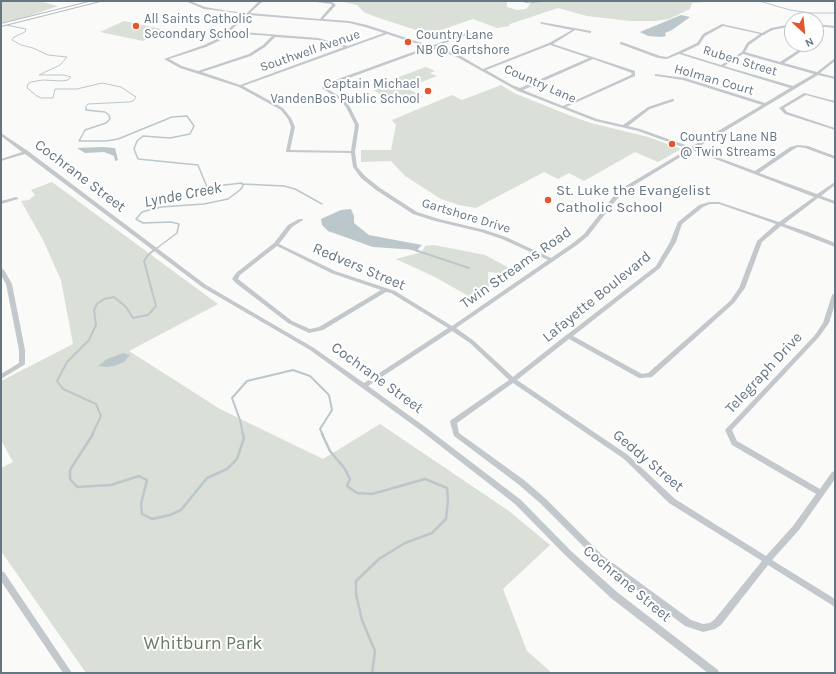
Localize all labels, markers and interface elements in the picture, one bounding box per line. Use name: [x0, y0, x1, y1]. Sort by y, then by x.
place label: All Saints Catholic Secondary School: [144, 11, 253, 42]
north arrow: [784, 12, 824, 52]
marker: All Saints Catholic Secondary School: [131, 21, 141, 31]
street label: Southwell Avenue: [258, 27, 362, 75]
place label: Country Lane NB @ Gartshore: [416, 27, 510, 58]
text: N: [803, 35, 816, 50]
marker: Country Lane NB @ Gartshore: [403, 37, 413, 47]
street label: Ruben Street: [701, 42, 779, 80]
street label: Country Lane: [502, 61, 578, 107]
street label: Holman Court: [672, 61, 756, 99]
place label: Captain Michael VandenBos Public School: [270, 76, 420, 107]
marker: Captain Michael VandenBos Public School: [423, 86, 433, 96]
place label: Country Lane NB @ Twin Streams: [680, 129, 777, 160]
street label: Cochrane Street: [31, 136, 129, 216]
marker: Country Lane NB @ Twin Streams: [667, 139, 677, 149]
water label: Lynde Creek: [143, 178, 223, 212]
place label: St. Luke the Evangelist Catholic School: [556, 182, 710, 217]
street label: Gartshore Drive: [420, 195, 512, 237]
marker: St. Luke the Evangelist Catholic School: [543, 195, 553, 205]
street label: Twin Streams Road: [457, 223, 575, 313]
street label: Redvers Street: [310, 239, 408, 295]
street label: Lafayette Boulevard: [539, 248, 655, 346]
street label: Telegraph Drive: [722, 329, 806, 417]
street label: Cochrane Street: [327, 339, 427, 417]
street label: Geddy Street: [609, 426, 687, 496]
street label: Cochrane Street: [579, 542, 675, 626]
park label: Whitburn Park: [144, 633, 262, 655]

